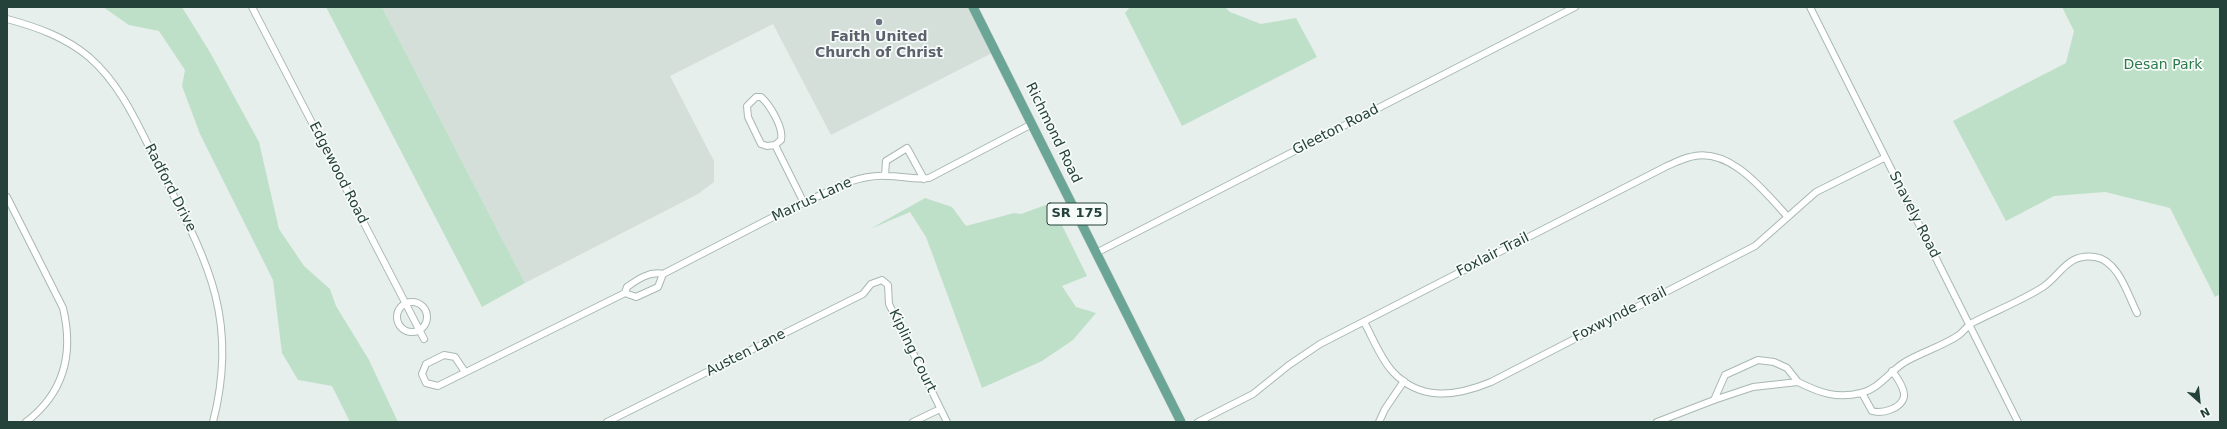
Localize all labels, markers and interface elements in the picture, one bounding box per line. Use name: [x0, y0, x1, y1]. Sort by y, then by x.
marker: Faith United Church of Christ: [874, 17, 884, 27]
place label: Faith United Church of Christ: [815, 29, 943, 62]
park label: Desan Park: [2124, 57, 2202, 73]
street label: Richmond Road: [1021, 80, 1085, 186]
street label: Gleeton Road: [1290, 101, 1382, 159]
street label: Edgewood Road: [305, 119, 371, 227]
street label: Radford Drive: [141, 141, 199, 235]
street label: Snavely Road: [1885, 169, 1943, 261]
street label: Marrus Lane: [769, 174, 855, 226]
road number: SR 175: [1047, 203, 1107, 225]
street label: Foxlair Trail: [1454, 230, 1532, 280]
street label: Foxwynde Trail: [1570, 284, 1670, 346]
street label: Kipling Court: [885, 307, 939, 395]
street label: Austen Lane: [703, 326, 789, 380]
north arrow: [2179, 381, 2219, 421]
text: N: [2198, 404, 2212, 420]

